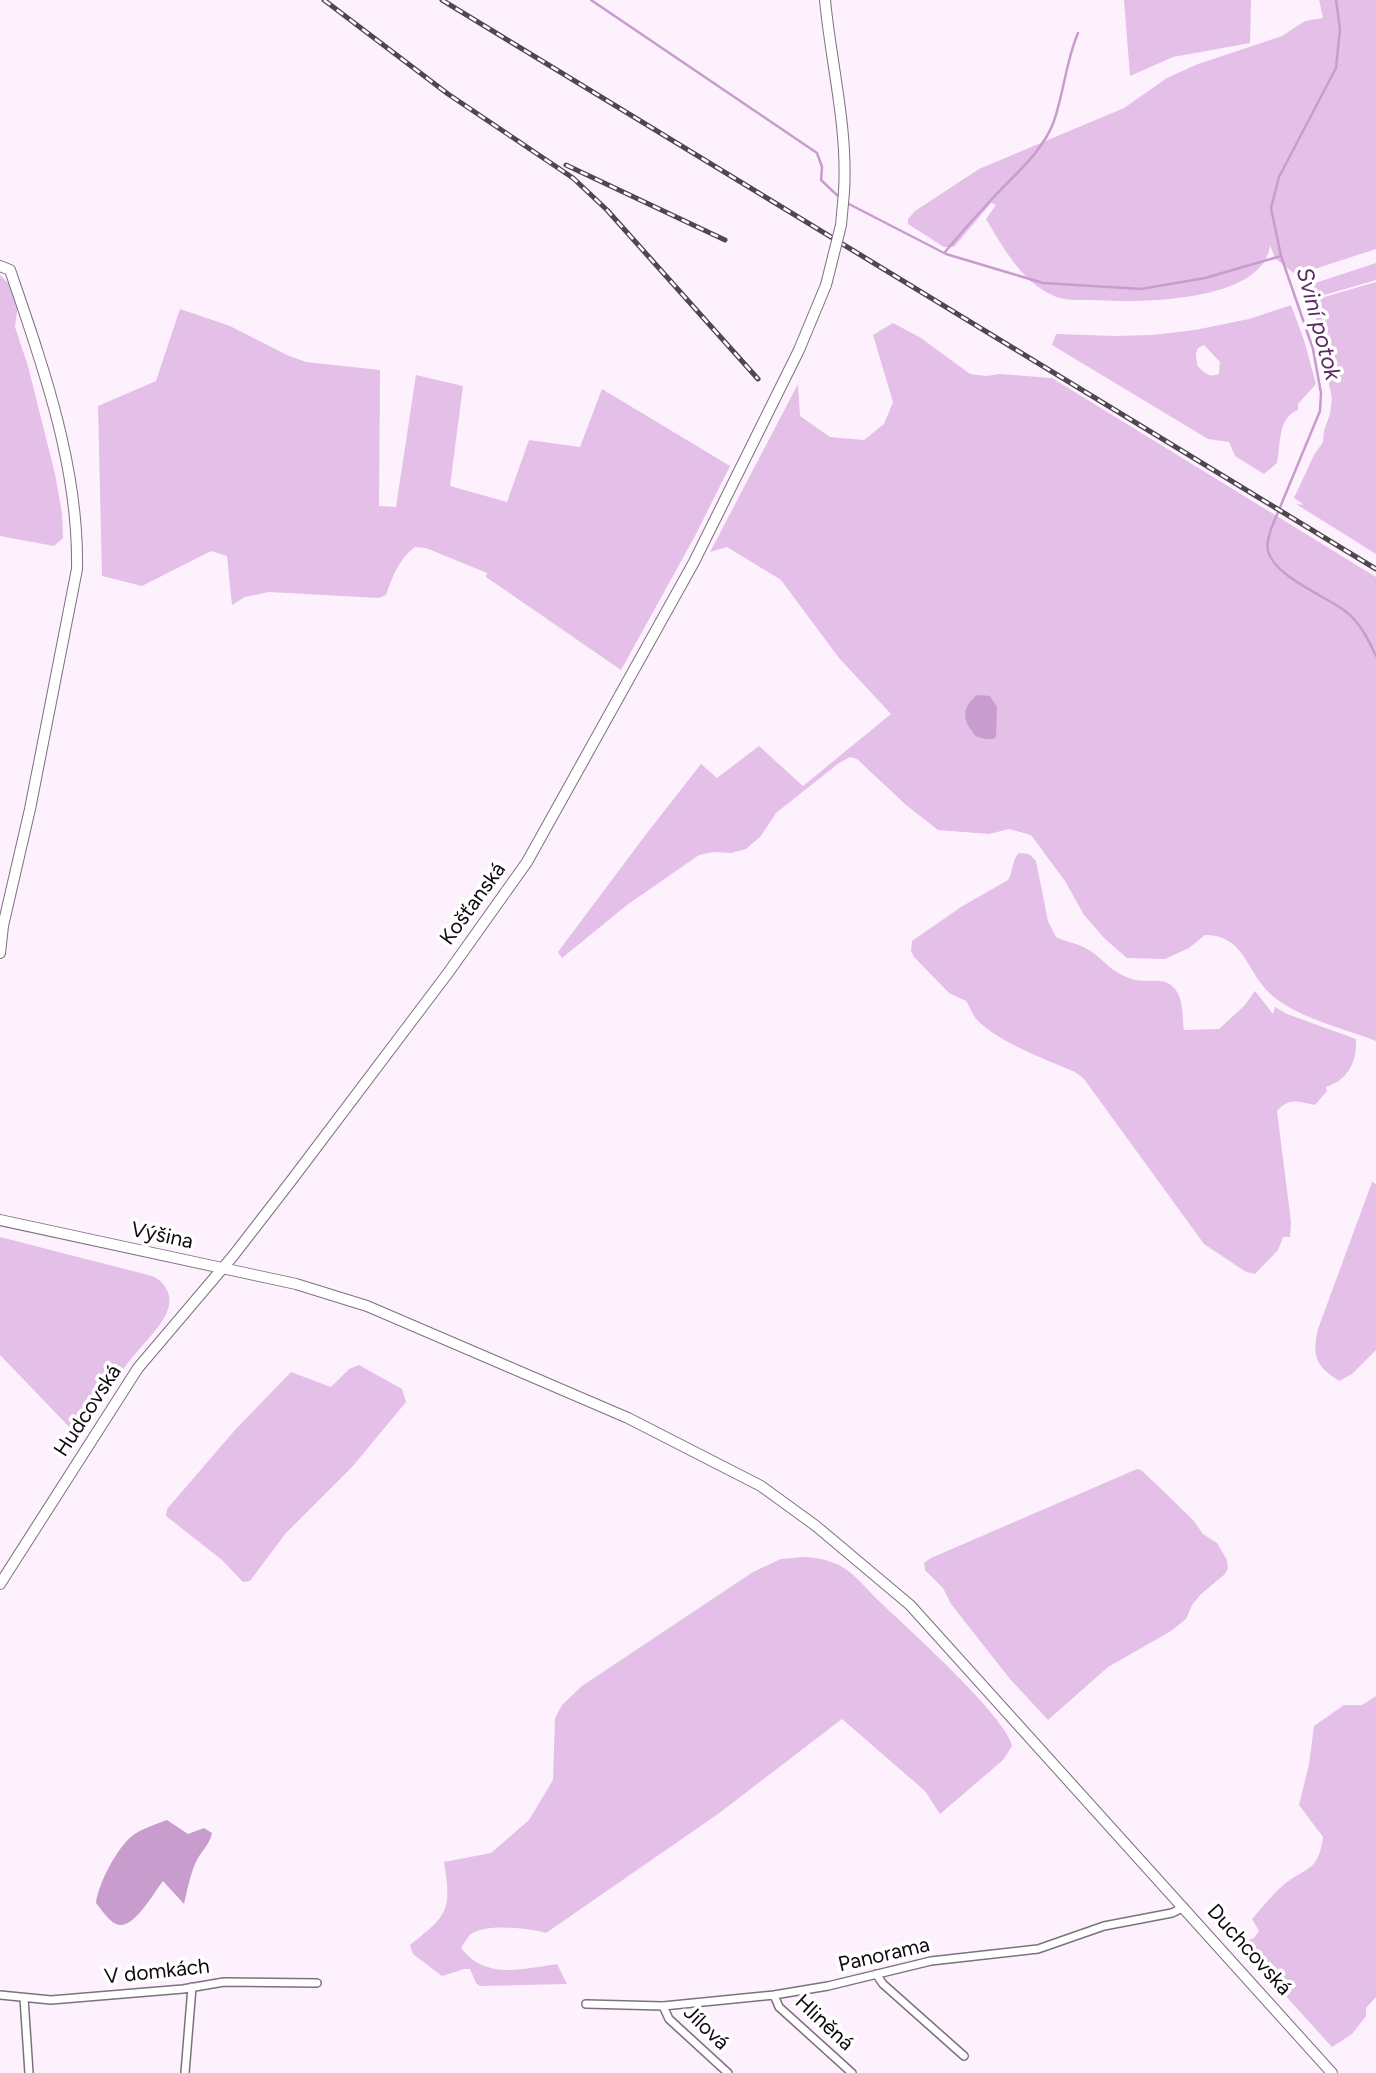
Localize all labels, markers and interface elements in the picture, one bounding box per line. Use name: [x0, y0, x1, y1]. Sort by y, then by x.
water label: Sviní potok: [1290, 265, 1346, 383]
street label: Košťanská: [435, 858, 511, 950]
street label: Výšina: [129, 1217, 195, 1255]
street label: Hudcovská: [49, 1360, 127, 1462]
street label: Duchcovská: [1202, 1899, 1296, 2001]
street label: Panorama: [836, 1932, 932, 1978]
street label: V domkách: [103, 1954, 211, 1990]
street label: Hliněná: [789, 1990, 859, 2056]
street label: Jílová: [678, 2000, 734, 2056]

